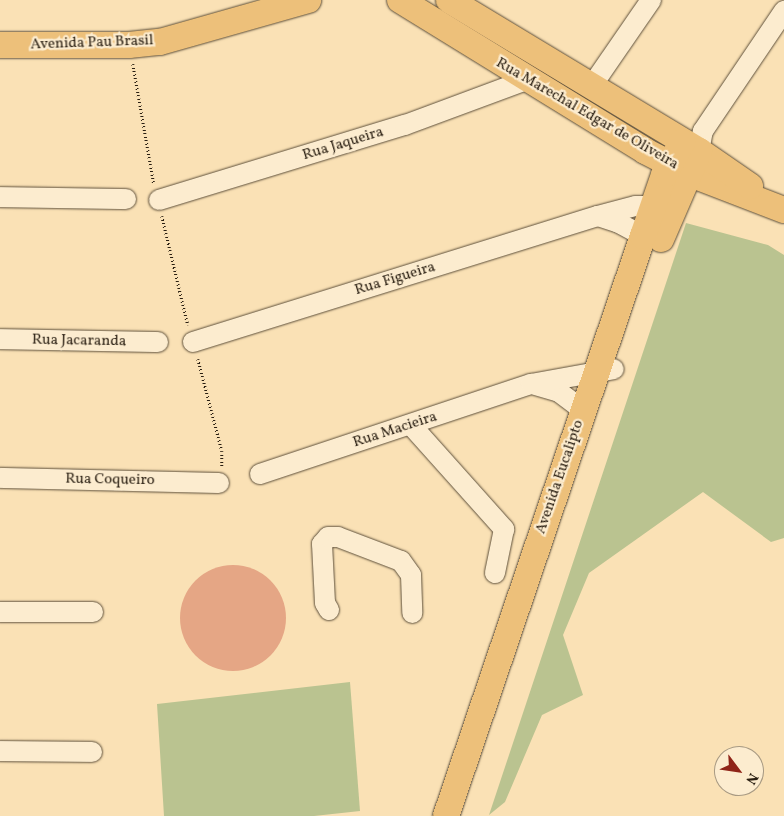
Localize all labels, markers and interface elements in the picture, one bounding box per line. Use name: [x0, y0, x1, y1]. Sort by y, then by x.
street label: Avenida Pau Brasil: [30, 32, 154, 54]
street label: Rua Marechal Edgar de Oliveira: [493, 54, 681, 174]
street label: Rua Jaqueira: [300, 123, 386, 165]
street label: Rua Figueira: [353, 258, 437, 300]
street label: Rua Jacaranda: [32, 331, 126, 351]
street label: Rua Macieira: [351, 408, 439, 452]
street label: Avenida Eucalipto: [532, 418, 588, 536]
street label: Rua Coqueiro: [65, 470, 155, 490]
north arrow: [714, 746, 764, 796]
text: N: [741, 769, 762, 788]

